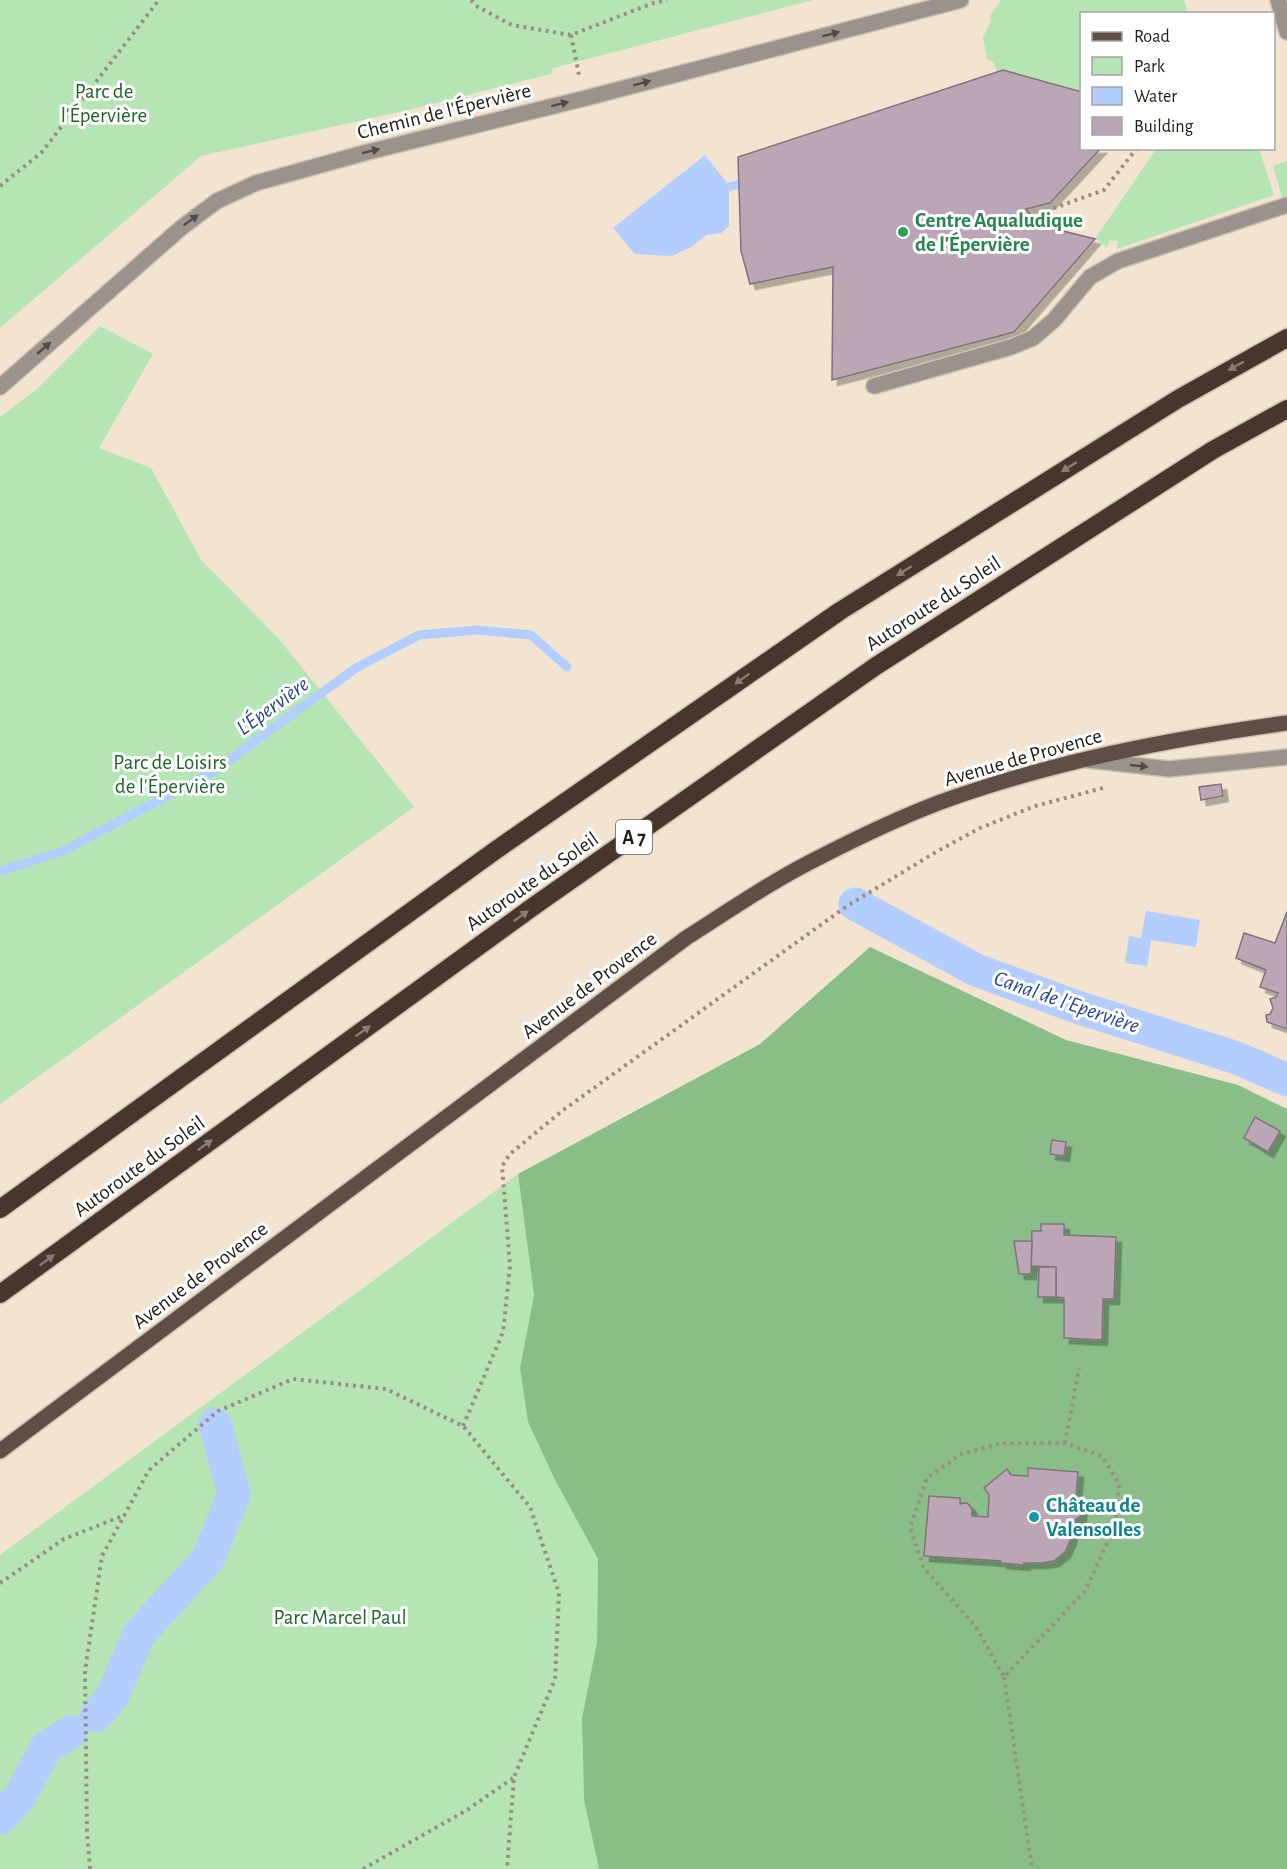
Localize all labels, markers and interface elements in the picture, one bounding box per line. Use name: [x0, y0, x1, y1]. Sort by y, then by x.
legend: [1080, 12, 1275, 150]
text: Road: [1134, 28, 1170, 46]
one-way arrow: [822, 29, 840, 38]
text: Park: [1134, 58, 1166, 76]
street label: Chemin de l'Épervière: [355, 78, 533, 143]
one-way arrow: [633, 78, 651, 87]
park label: Parc de l'Épervière: [61, 81, 147, 126]
text: Water: [1134, 88, 1177, 106]
one-way arrow: [551, 98, 570, 108]
text: Building: [1134, 118, 1194, 136]
one-way arrow: [362, 146, 380, 155]
place label: Centre Aqualudique de l'Épervière: [915, 210, 1083, 255]
one-way arrow: [183, 215, 198, 227]
marker: Centre Aqualudique de l'Épervière: [896, 225, 910, 239]
one-way arrow: [36, 342, 52, 355]
one-way arrow: [1228, 361, 1244, 372]
one-way arrow: [1061, 462, 1077, 473]
street label: Autoroute du Soleil: [862, 552, 1005, 655]
one-way arrow: [896, 565, 912, 576]
water label: L'Épervière: [232, 672, 313, 740]
one-way arrow: [734, 673, 750, 685]
street label: Avenue de Provence: [942, 725, 1104, 790]
park label: Parc de Loisirs de l'Épervière: [113, 752, 227, 797]
one-way arrow: [1130, 761, 1149, 771]
road number: A 7: [616, 820, 652, 854]
street label: Autoroute du Soleil: [462, 828, 602, 935]
one-way arrow: [512, 910, 528, 922]
street label: Avenue de Provence: [518, 928, 661, 1043]
water label: Canal de l'Epervière: [991, 967, 1142, 1038]
one-way arrow: [355, 1025, 370, 1037]
street label: Autoroute du Soleil: [70, 1112, 209, 1221]
one-way arrow: [197, 1139, 213, 1151]
street label: Avenue de Provence: [129, 1218, 272, 1333]
one-way arrow: [39, 1254, 55, 1266]
place label: Château de Valensolles: [1046, 1495, 1141, 1540]
marker: Château de Valensolles: [1027, 1510, 1041, 1524]
park label: Parc Marcel Paul: [273, 1607, 407, 1628]

